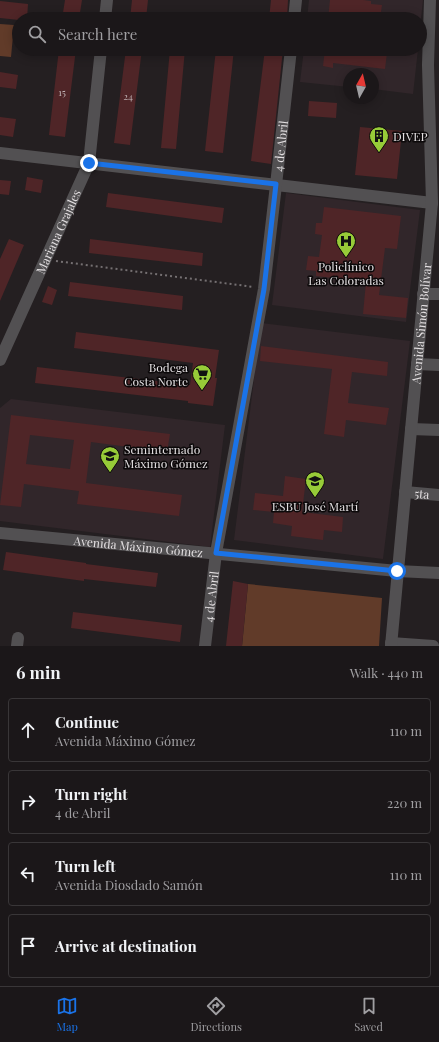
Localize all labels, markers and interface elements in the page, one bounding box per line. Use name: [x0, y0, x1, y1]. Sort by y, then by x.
search box: [12, 12, 427, 56]
icon: search: [26, 23, 48, 45]
text: Search here: [58, 24, 137, 44]
north arrow: [343, 68, 379, 104]
house number: 15: [58, 85, 66, 99]
house number: 24: [123, 89, 133, 103]
street label: 4 de Abril: [270, 119, 291, 172]
building icon: DIVEP: [368, 125, 390, 153]
place label: DIVEP: [393, 128, 428, 144]
route end: [80, 154, 98, 172]
street label: Mariana Grajales: [32, 187, 84, 276]
hospital icon: Policlínico Las Coloradas: [335, 230, 357, 258]
place label: Policlínico Las Coloradas: [308, 258, 384, 288]
street label: Avenida Simón Bolívar: [407, 262, 434, 386]
place label: Bodega Costa Norte: [124, 359, 188, 389]
supermarket icon: Bodega Costa Norte: [191, 363, 213, 391]
place label: Seminternado Máximo Gómez: [124, 441, 208, 471]
school or university icon: Seminternado Máximo Gómez: [99, 445, 121, 473]
school or university icon: ESBU José Martí: [304, 470, 326, 498]
street label: 5ta: [414, 485, 430, 502]
place label: ESBU José Martí: [272, 498, 359, 514]
street label: Avenida Máximo Gómez: [72, 532, 204, 560]
route start: [388, 562, 406, 580]
street label: 4 de Abril: [200, 569, 222, 623]
text: 6 min: [16, 661, 61, 683]
text: Walk · 440 m: [350, 664, 423, 681]
text: Continue: [55, 712, 119, 732]
icon: ahead: [17, 719, 39, 741]
text: 110 m: [390, 722, 422, 739]
text: Avenida Máximo Gómez: [55, 732, 195, 749]
text: Turn right: [55, 784, 128, 804]
icon: right: [17, 791, 39, 813]
text: 220 m: [387, 794, 422, 811]
text: 4 de Abril: [55, 804, 110, 821]
text: Turn left: [55, 856, 116, 876]
icon: left: [17, 863, 39, 885]
text: 110 m: [390, 866, 422, 883]
text: Avenida Diosdado Samón: [55, 876, 203, 893]
icon: arrive: [17, 935, 39, 957]
text: Arrive at destination: [55, 936, 197, 956]
tab: Map: [56, 995, 78, 1034]
tab: Directions: [190, 995, 242, 1034]
tab: Saved: [354, 995, 383, 1034]

